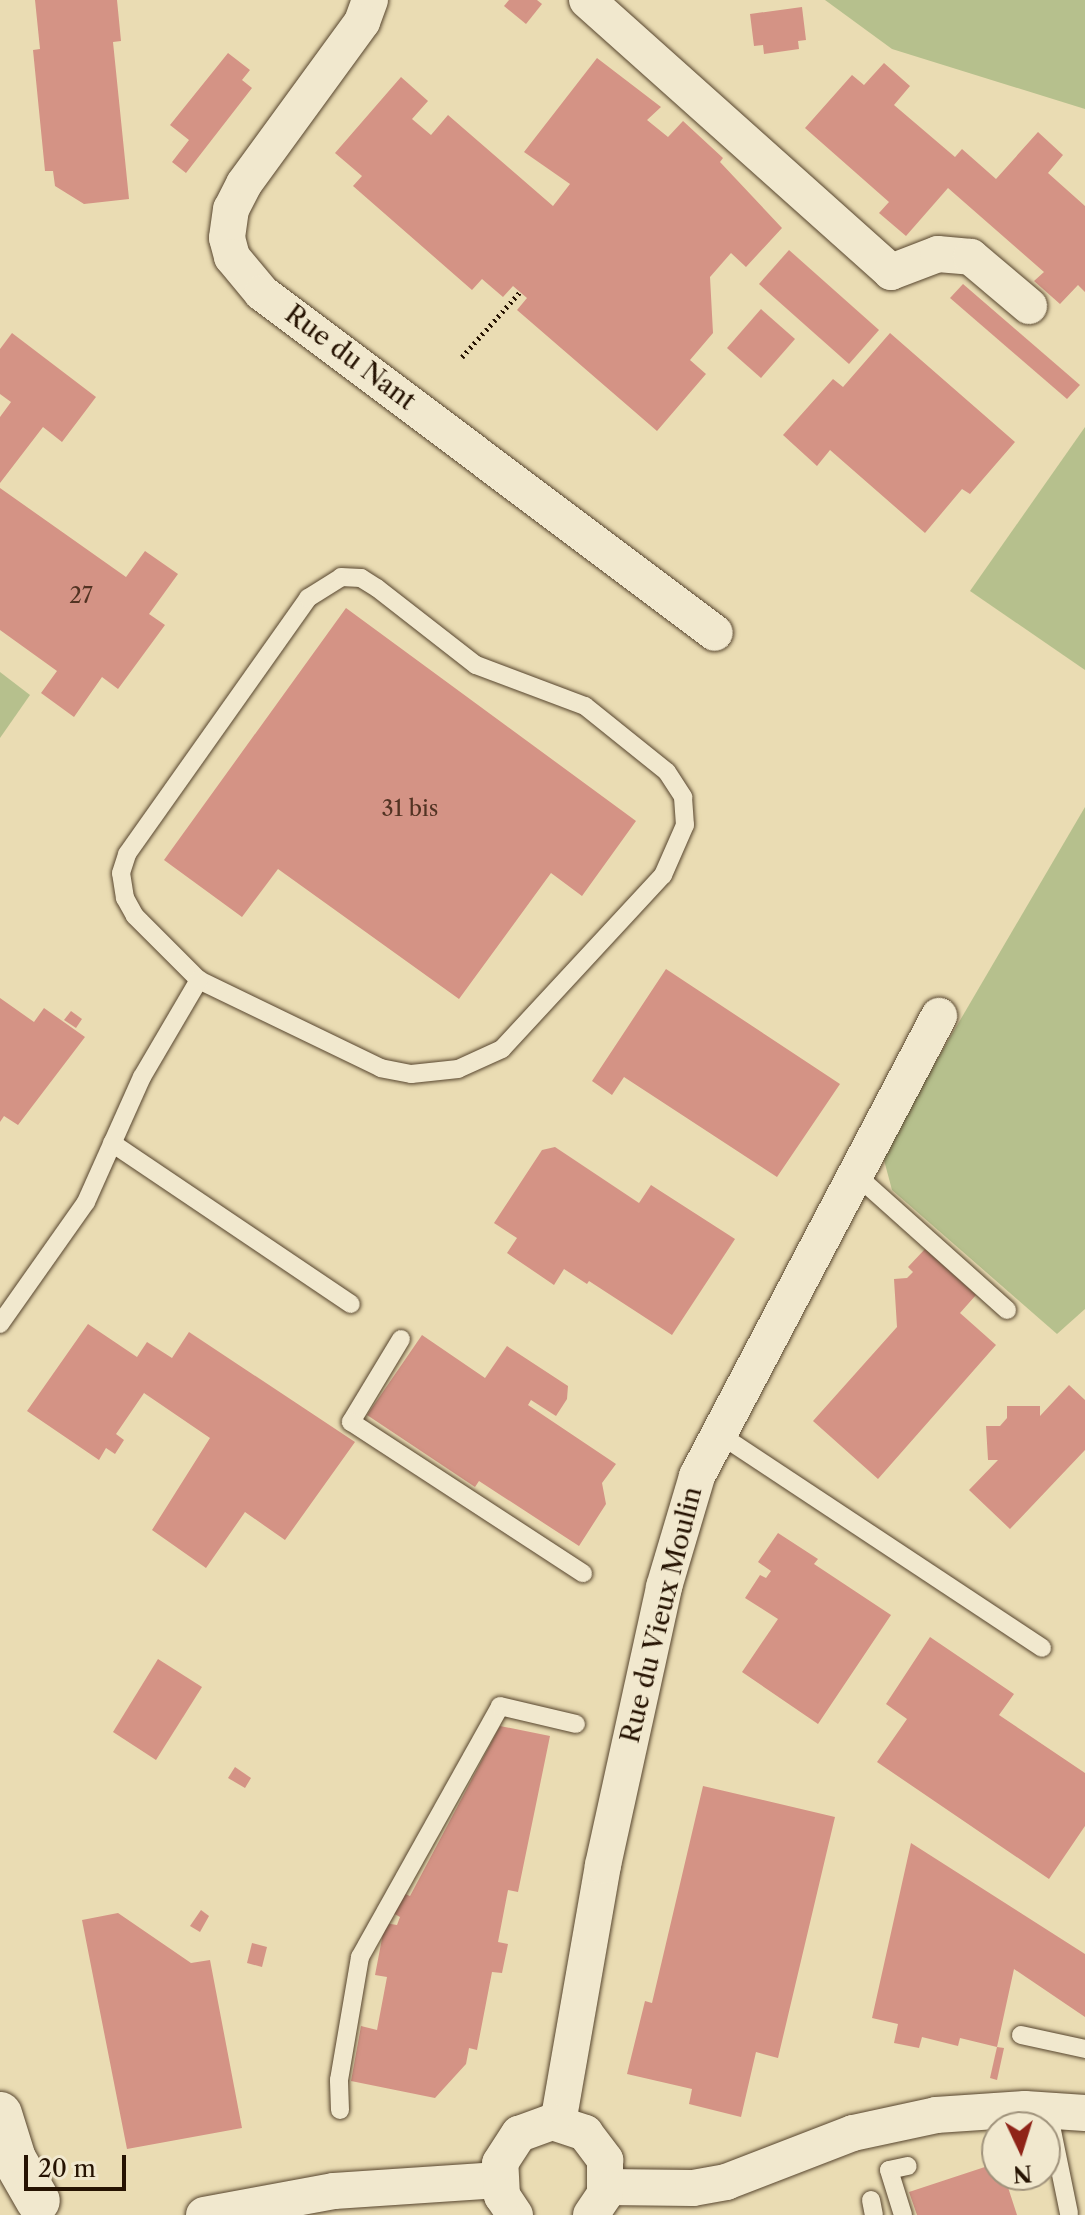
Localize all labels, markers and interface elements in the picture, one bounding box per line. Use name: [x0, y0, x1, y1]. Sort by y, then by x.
street label: Rue du Nant: [279, 299, 421, 417]
house number: 27: [69, 583, 93, 609]
house number: 31 bis: [382, 796, 438, 822]
street label: Rue du Vieux Moulin: [615, 1483, 709, 1747]
north arrow: [981, 2111, 1061, 2191]
scale bar: [28, 2139, 130, 2189]
text: 20 m: [38, 2154, 96, 2183]
text: N: [1012, 2159, 1033, 2188]

